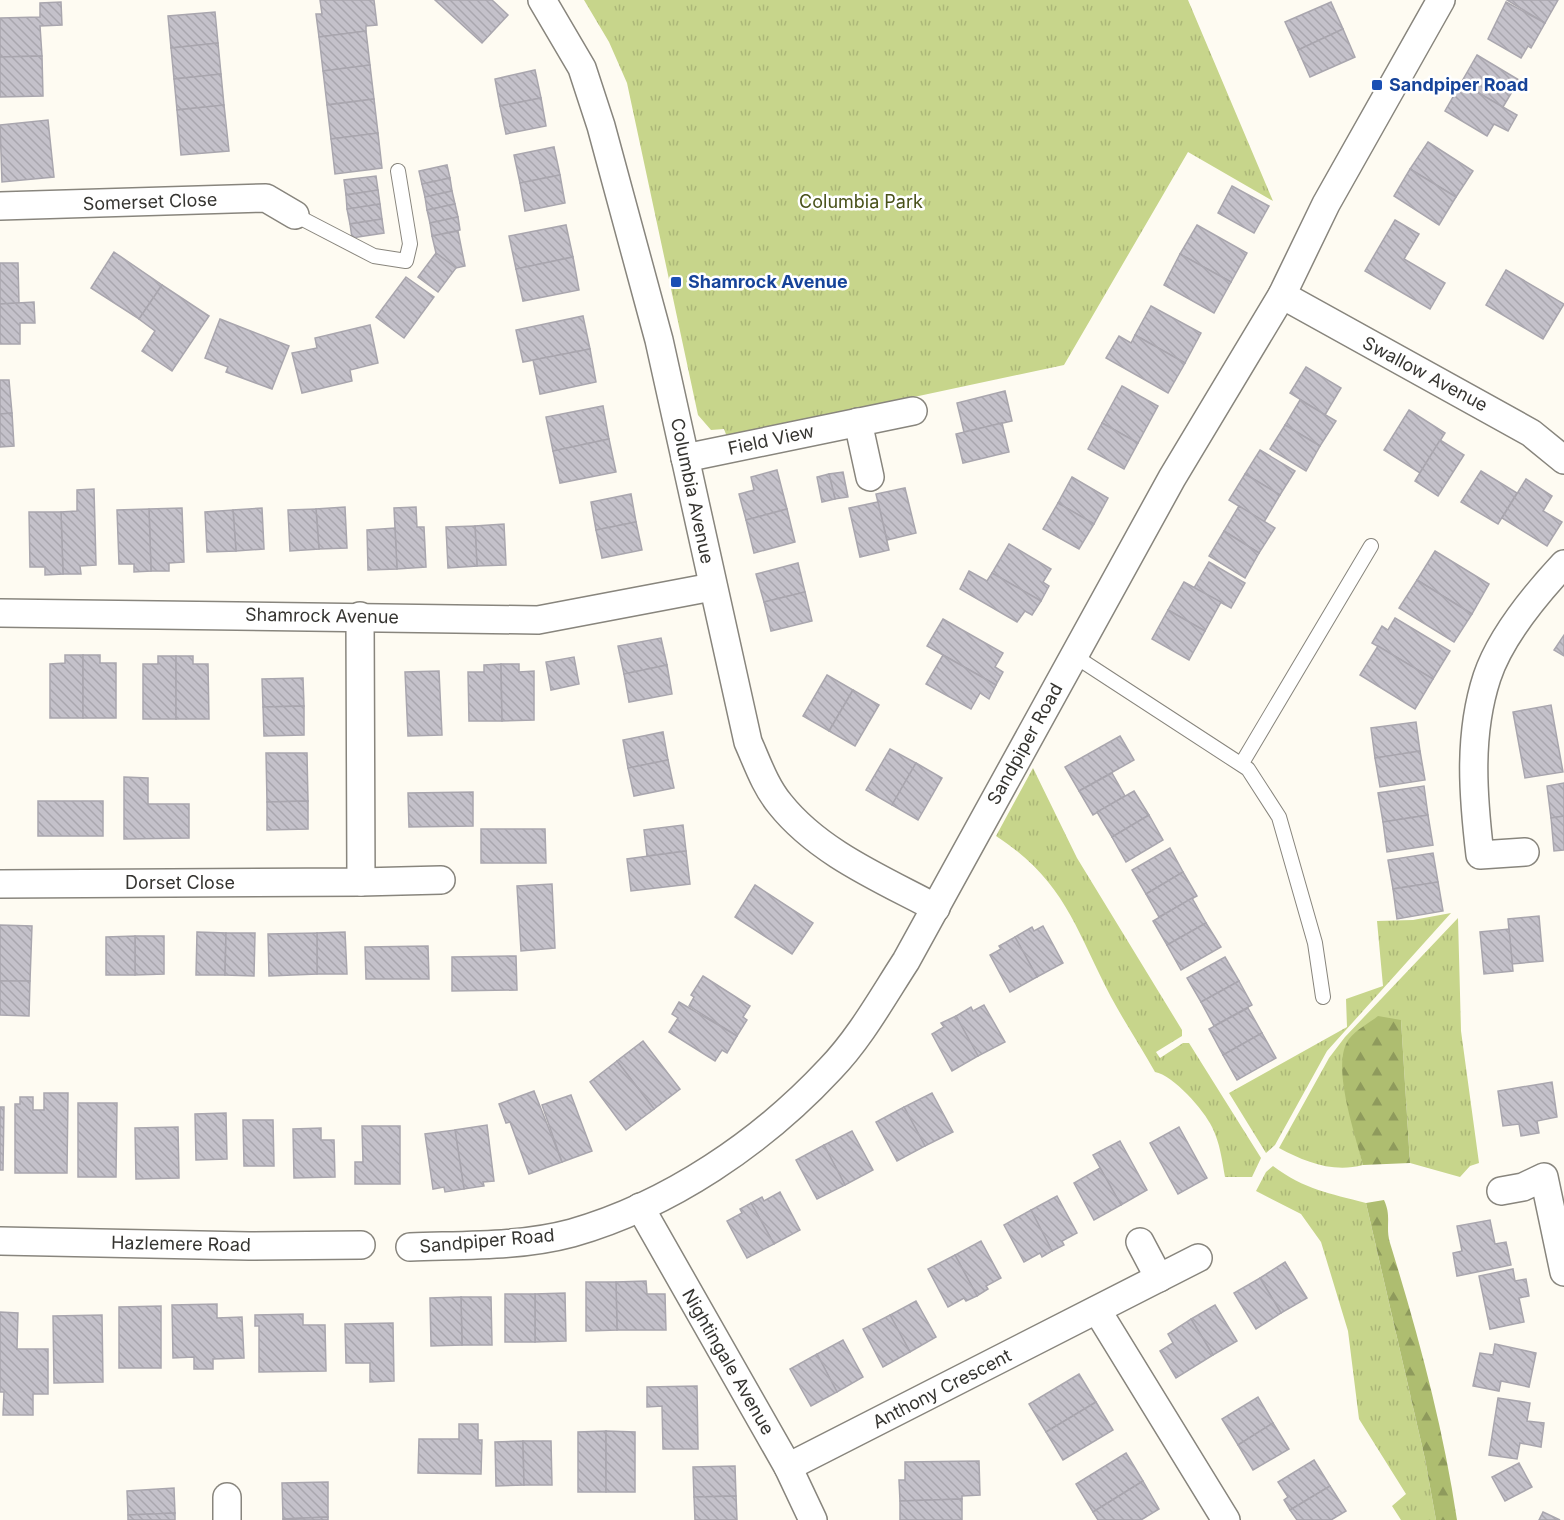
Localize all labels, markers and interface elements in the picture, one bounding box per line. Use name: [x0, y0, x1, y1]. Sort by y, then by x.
place label: Sandpiper Road: [1389, 74, 1528, 95]
marker: Sandpiper Road: [1370, 78, 1384, 92]
street label: Somerset Close: [82, 189, 218, 214]
park label: Columbia Park: [799, 191, 923, 212]
place label: Shamrock Avenue: [688, 271, 848, 292]
marker: Shamrock Avenue: [669, 275, 683, 289]
street label: Swallow Avenue: [1359, 332, 1491, 415]
street label: Columbia Avenue: [667, 416, 718, 566]
street label: Field View: [726, 420, 816, 459]
street label: Shamrock Avenue: [245, 604, 399, 627]
street label: Sandpiper Road: [983, 679, 1067, 808]
street label: Dorset Close: [125, 872, 235, 893]
street label: Sandpiper Road: [419, 1224, 555, 1257]
street label: Hazlemere Road: [111, 1232, 251, 1255]
street label: Nightingale Avenue: [678, 1285, 779, 1438]
street label: Anthony Crescent: [869, 1344, 1015, 1433]

